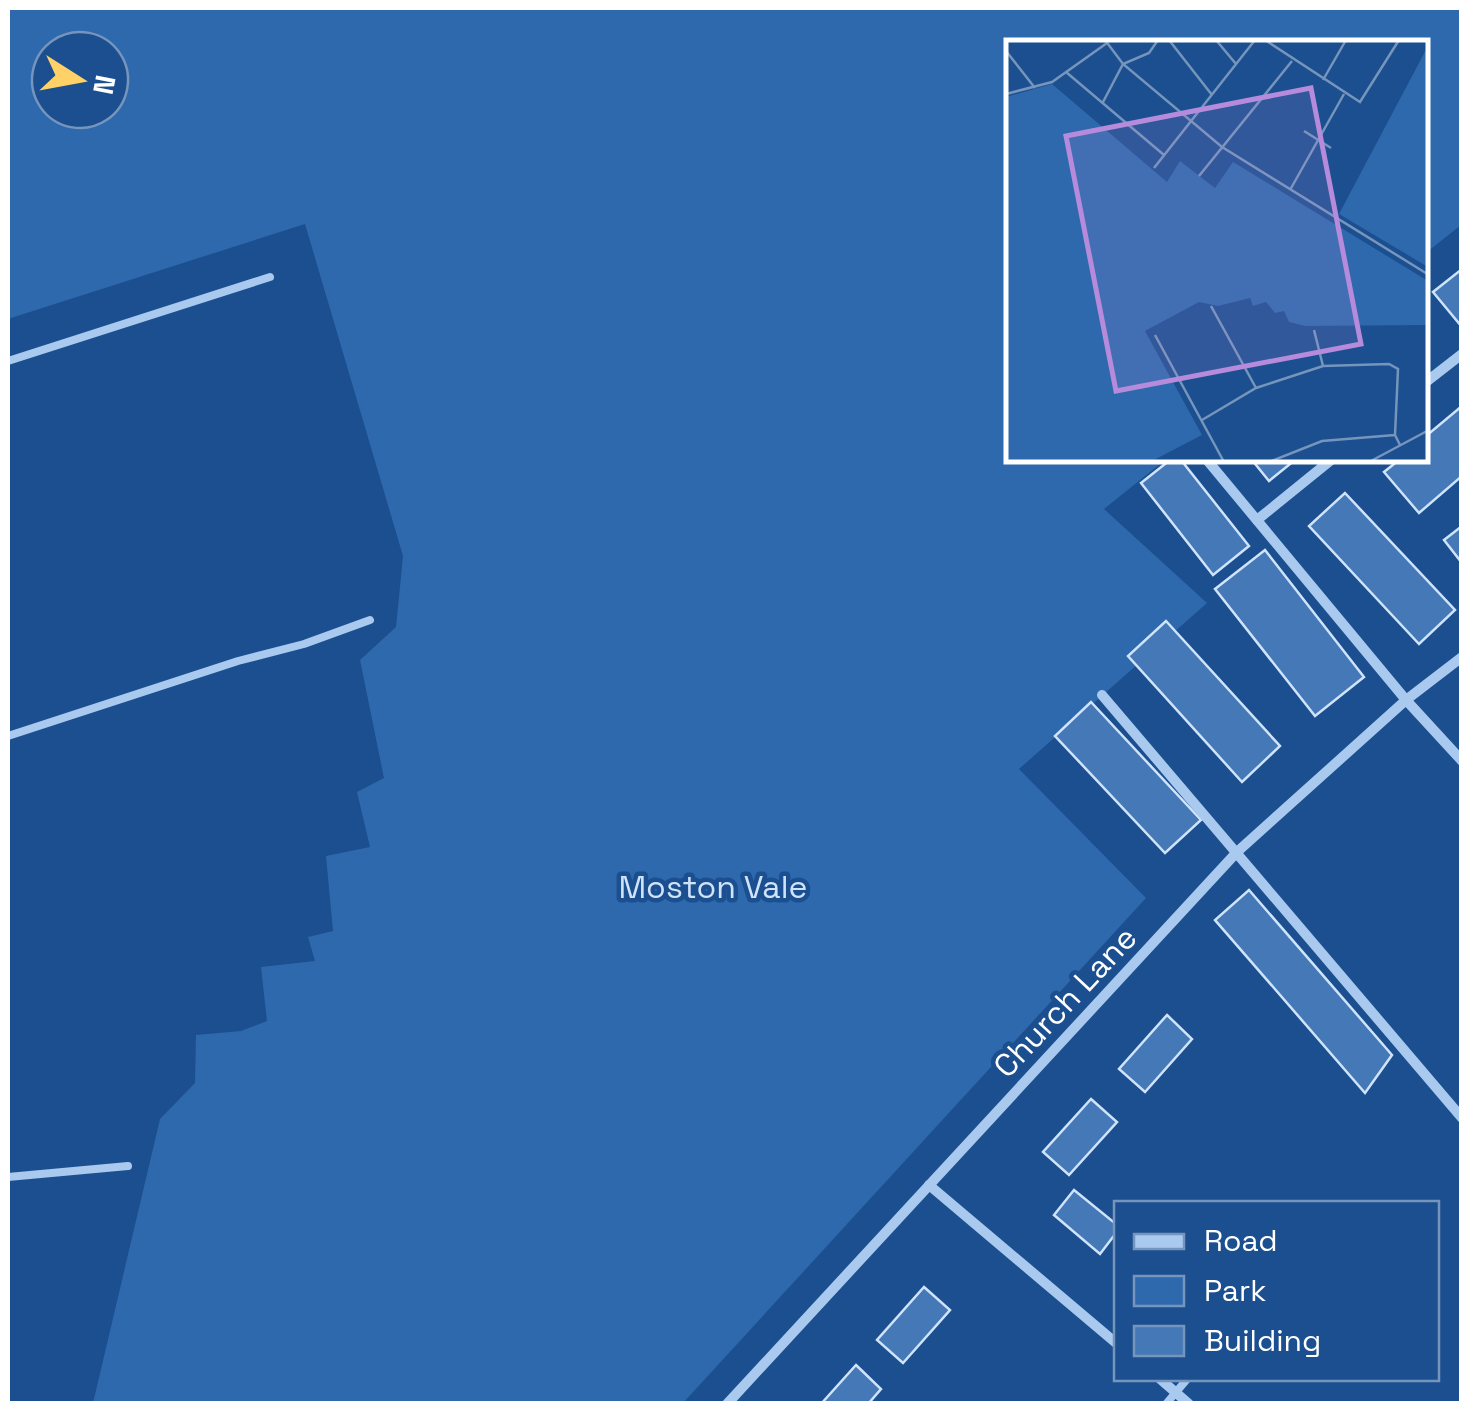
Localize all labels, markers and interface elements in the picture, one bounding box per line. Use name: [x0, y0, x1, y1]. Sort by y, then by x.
north arrow: [30, 30, 130, 130]
inset map: [1006, 40, 1429, 462]
text: N: [85, 72, 124, 97]
park label: Moston Vale: [618, 867, 808, 907]
street label: Church Lane: [985, 918, 1145, 1086]
legend: [1114, 1201, 1439, 1381]
text: Road: [1204, 1221, 1278, 1260]
text: Park: [1204, 1271, 1266, 1310]
text: Building: [1204, 1321, 1321, 1360]

